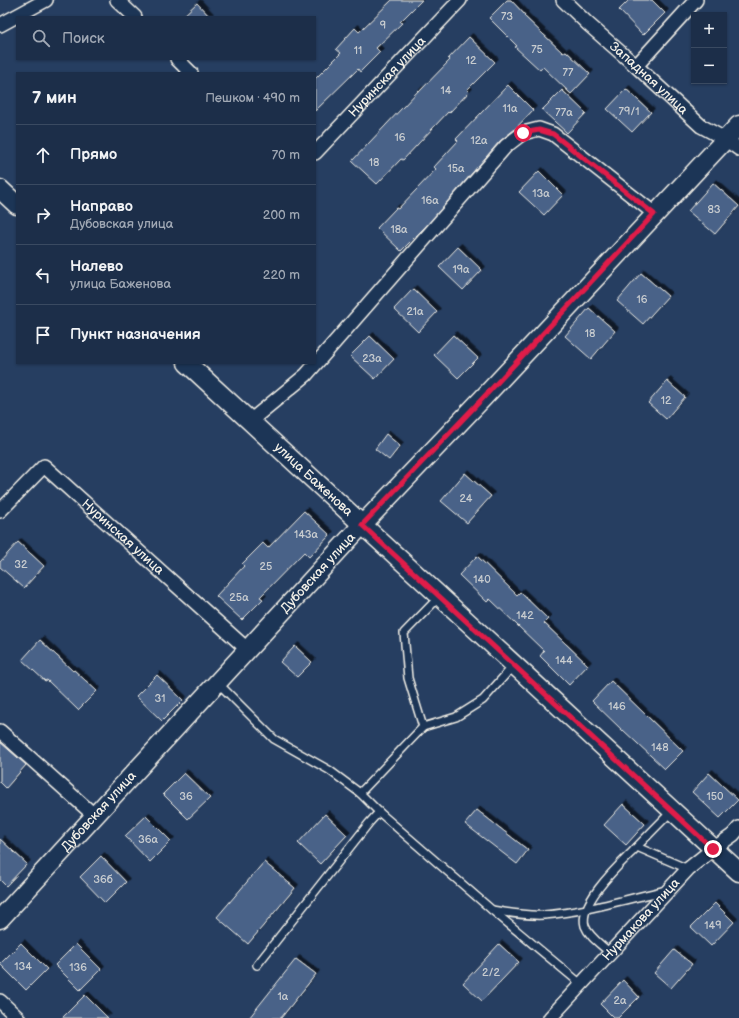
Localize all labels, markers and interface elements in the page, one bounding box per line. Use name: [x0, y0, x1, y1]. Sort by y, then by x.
house number: 73: [501, 10, 513, 23]
map controls: [691, 12, 727, 84]
button: +: [691, 12, 727, 48]
search box: [16, 16, 316, 60]
house number: 9: [380, 19, 386, 32]
icon: search: [30, 27, 52, 49]
text: Поиск: [62, 29, 105, 48]
street label: Нуринская улица: [345, 33, 429, 120]
street label: Западная улица: [606, 39, 691, 118]
house number: 75: [531, 43, 543, 56]
house number: 11: [354, 44, 362, 57]
button: −: [691, 48, 727, 84]
house number: 12: [466, 54, 477, 67]
house number: 77: [563, 66, 574, 79]
house number: 14: [441, 84, 452, 97]
text: 7 мин: [32, 88, 77, 108]
text: Пешком · 490 m: [205, 90, 300, 106]
house number: 11а: [502, 102, 518, 115]
house number: 79/1: [619, 105, 640, 118]
house number: 77а: [555, 106, 573, 119]
route start: [514, 124, 532, 142]
house number: 16: [395, 131, 406, 144]
house number: 12а: [470, 134, 488, 147]
icon: ahead: [32, 144, 54, 166]
text: Прямо: [70, 145, 117, 164]
text: 70 m: [272, 147, 300, 163]
house number: 18: [369, 156, 379, 169]
house number: 15а: [447, 162, 465, 175]
house number: 13а: [532, 187, 550, 200]
house number: 16а: [421, 194, 439, 207]
text: Направо: [70, 197, 133, 216]
house number: 83: [707, 203, 721, 216]
icon: right: [32, 204, 54, 226]
text: 200 m: [263, 207, 300, 223]
text: Дубовская улица: [70, 216, 173, 232]
house number: 18а: [390, 223, 408, 236]
text: Налево: [70, 257, 123, 276]
house number: 19а: [452, 263, 470, 276]
icon: left: [32, 264, 54, 286]
text: 220 m: [263, 267, 300, 283]
text: улица Баженова: [70, 276, 171, 292]
house number: 16: [637, 293, 648, 306]
house number: 21а: [406, 305, 424, 318]
icon: arrive: [32, 324, 54, 346]
text: Пункт назначения: [70, 325, 201, 344]
house number: 18: [585, 327, 595, 340]
house number: 23а: [362, 352, 382, 365]
house number: 12: [661, 394, 672, 407]
street label: улица Баженова: [271, 439, 356, 520]
house number: 24: [459, 492, 473, 505]
street label: Нуринская улица: [78, 496, 167, 578]
house number: 143а: [294, 528, 319, 541]
street label: Дубовская улица: [277, 529, 359, 616]
house number: 32: [14, 558, 28, 571]
house number: 25: [260, 560, 272, 573]
house number: 140: [473, 573, 491, 586]
house number: 25а: [229, 591, 249, 604]
house number: 142: [516, 609, 534, 622]
house number: 144: [555, 654, 573, 667]
house number: 31: [154, 692, 166, 705]
house number: 146: [608, 700, 626, 713]
house number: 148: [651, 741, 669, 754]
street label: Дубовская улица: [58, 768, 140, 855]
house number: 36: [179, 790, 193, 803]
house number: 150: [706, 790, 724, 803]
house number: 36а: [138, 833, 158, 846]
route end: [704, 840, 722, 858]
house number: 36б: [93, 873, 113, 886]
street label: Нурмакова улица: [599, 875, 683, 964]
house number: 149: [704, 919, 722, 932]
house number: 134: [14, 960, 32, 973]
house number: 136: [69, 961, 87, 974]
house number: 2/2: [482, 966, 500, 979]
house number: 1а: [278, 990, 289, 1003]
house number: 2а: [614, 994, 627, 1007]

